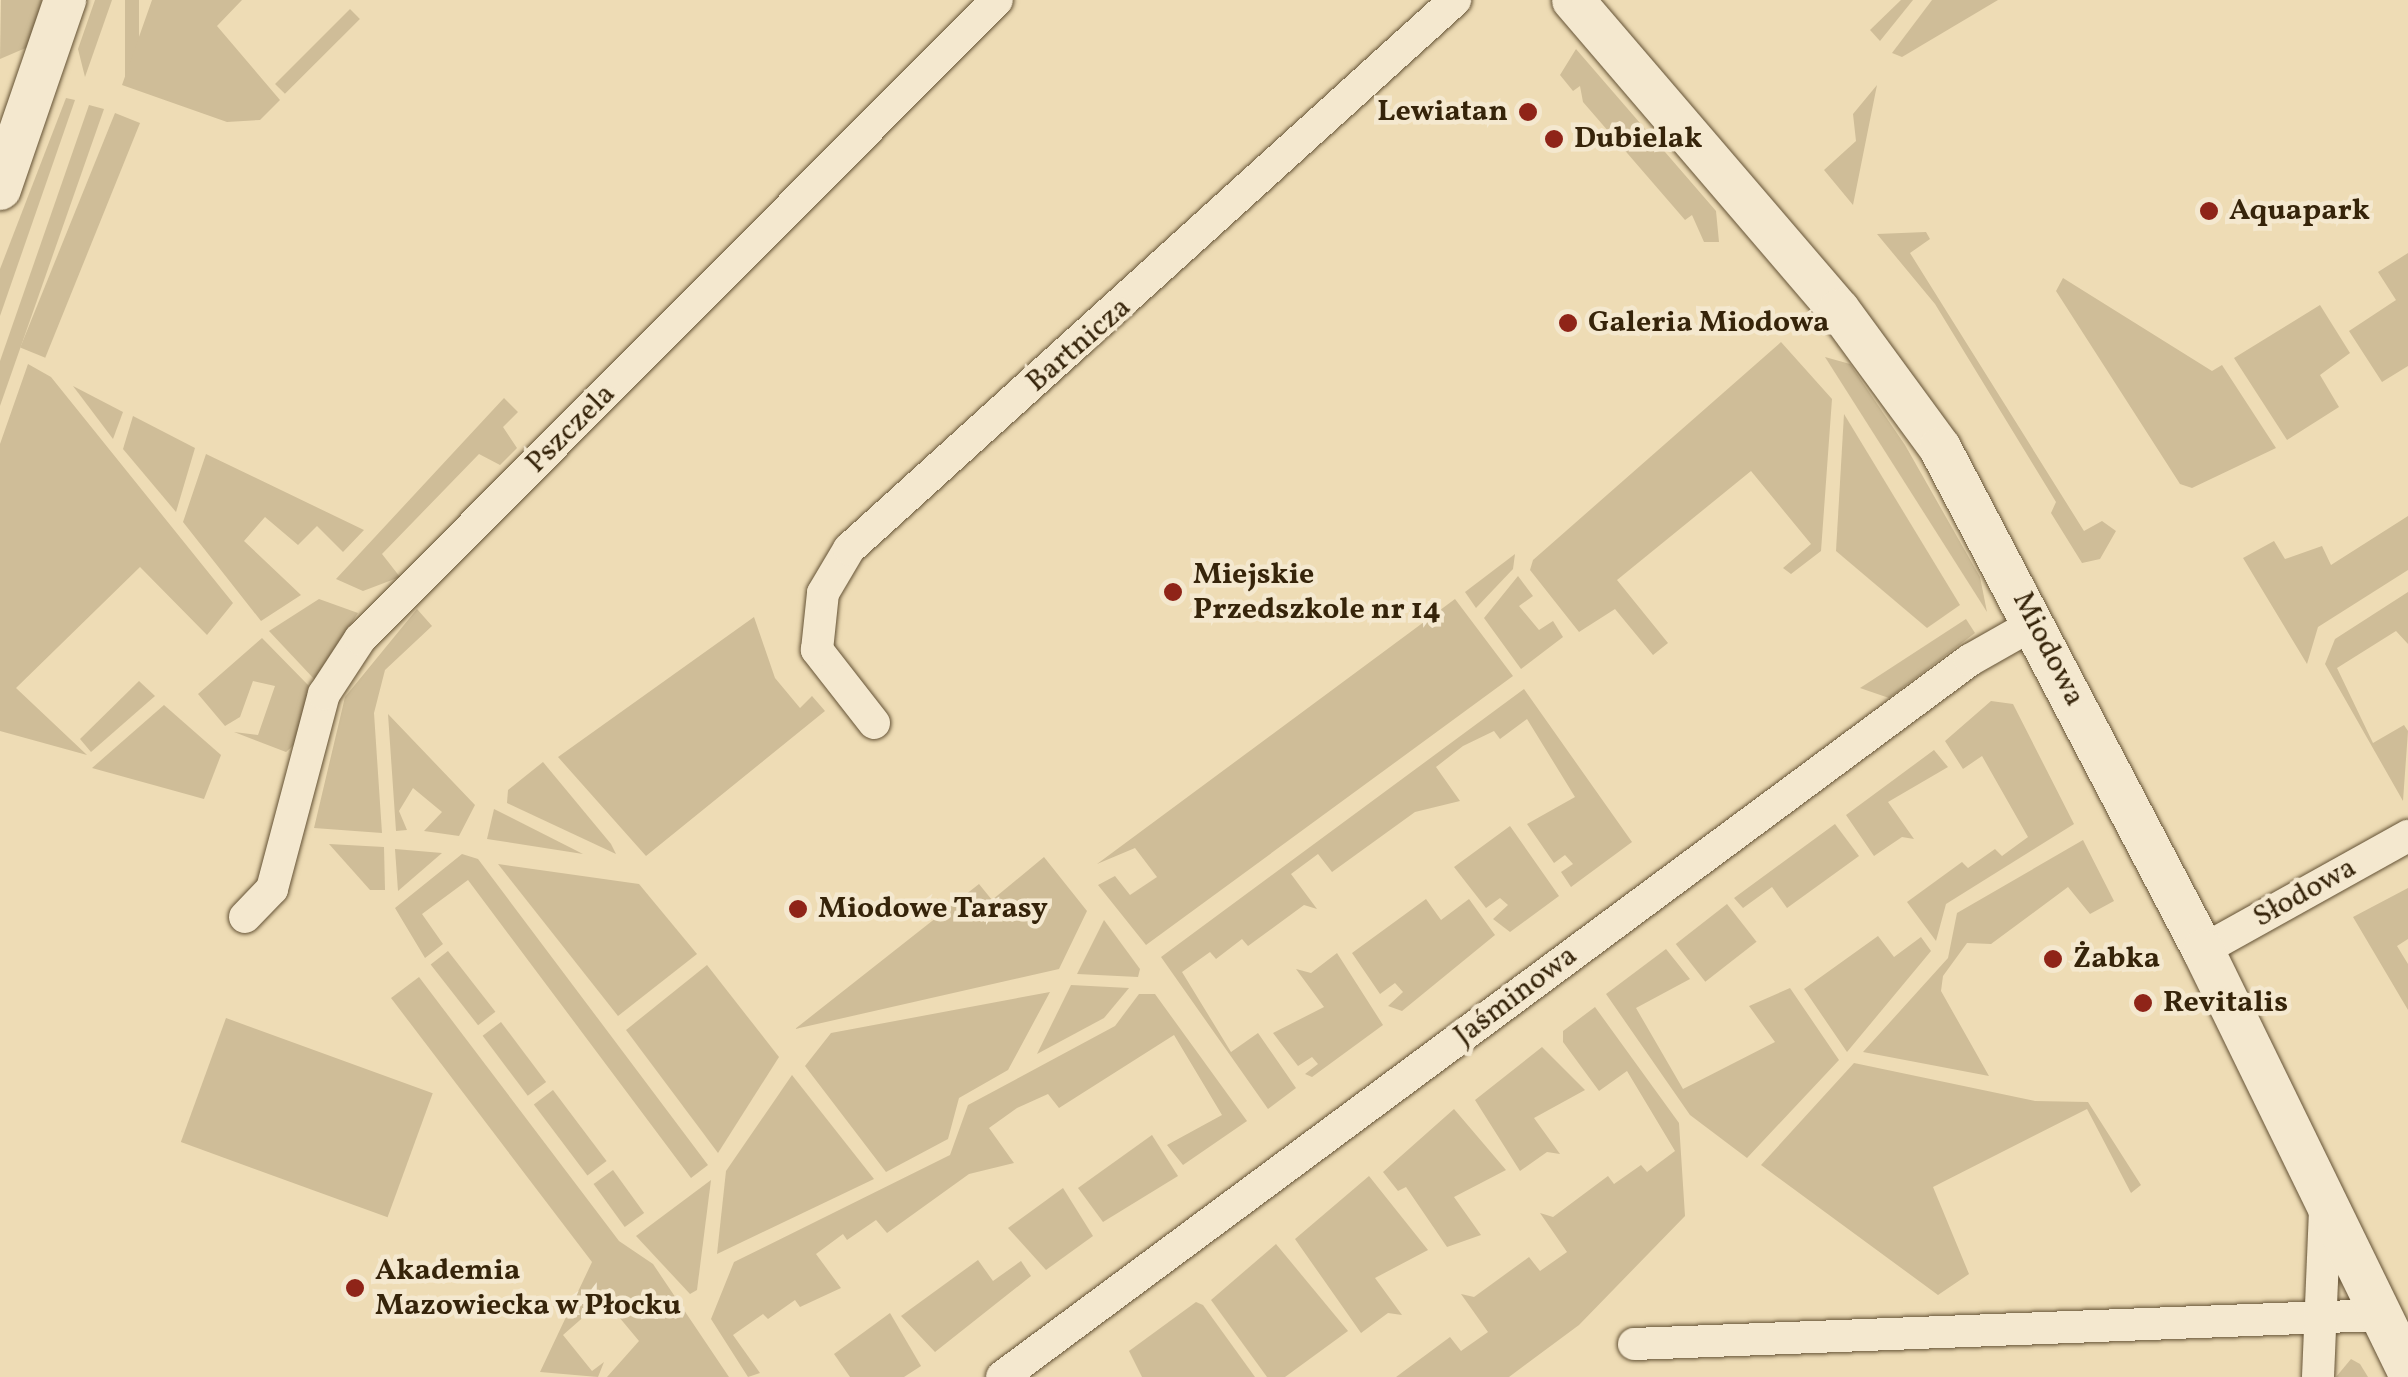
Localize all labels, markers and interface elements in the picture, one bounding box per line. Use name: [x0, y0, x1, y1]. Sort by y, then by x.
place label: Lewiatan: [1377, 94, 1508, 130]
marker: Lewiatan: [1517, 101, 1539, 123]
place label: Dubielak: [1574, 121, 1702, 157]
marker: Dubielak: [1543, 128, 1565, 150]
place label: Aquapark: [2229, 193, 2370, 229]
marker: Aquapark: [2198, 200, 2220, 222]
street label: Bartnicza: [1019, 290, 1139, 400]
place label: Galeria Miodowa: [1588, 305, 1829, 341]
marker: Galeria Miodowa: [1557, 312, 1579, 334]
street label: Pszczela: [519, 377, 623, 481]
place label: Miejskie Przedszkole nr 14: [1193, 557, 1441, 628]
marker: Miejskie Przedszkole nr 14: [1162, 581, 1184, 603]
street label: Miodowa: [2004, 586, 2092, 712]
street label: Słodowa: [2247, 850, 2363, 936]
place label: Miodowe Tarasy: [818, 891, 1048, 927]
marker: Miodowe Tarasy: [787, 898, 809, 920]
street label: Jaśminowa: [1447, 938, 1585, 1054]
place label: Żabka: [2073, 941, 2160, 977]
marker: Żabka: [2042, 948, 2064, 970]
place label: Revitalis: [2163, 985, 2288, 1021]
marker: Revitalis: [2132, 992, 2154, 1014]
place label: Akademia Mazowiecka w Płocku: [375, 1253, 682, 1324]
marker: Akademia Mazowiecka w Płocku: [344, 1277, 366, 1299]

